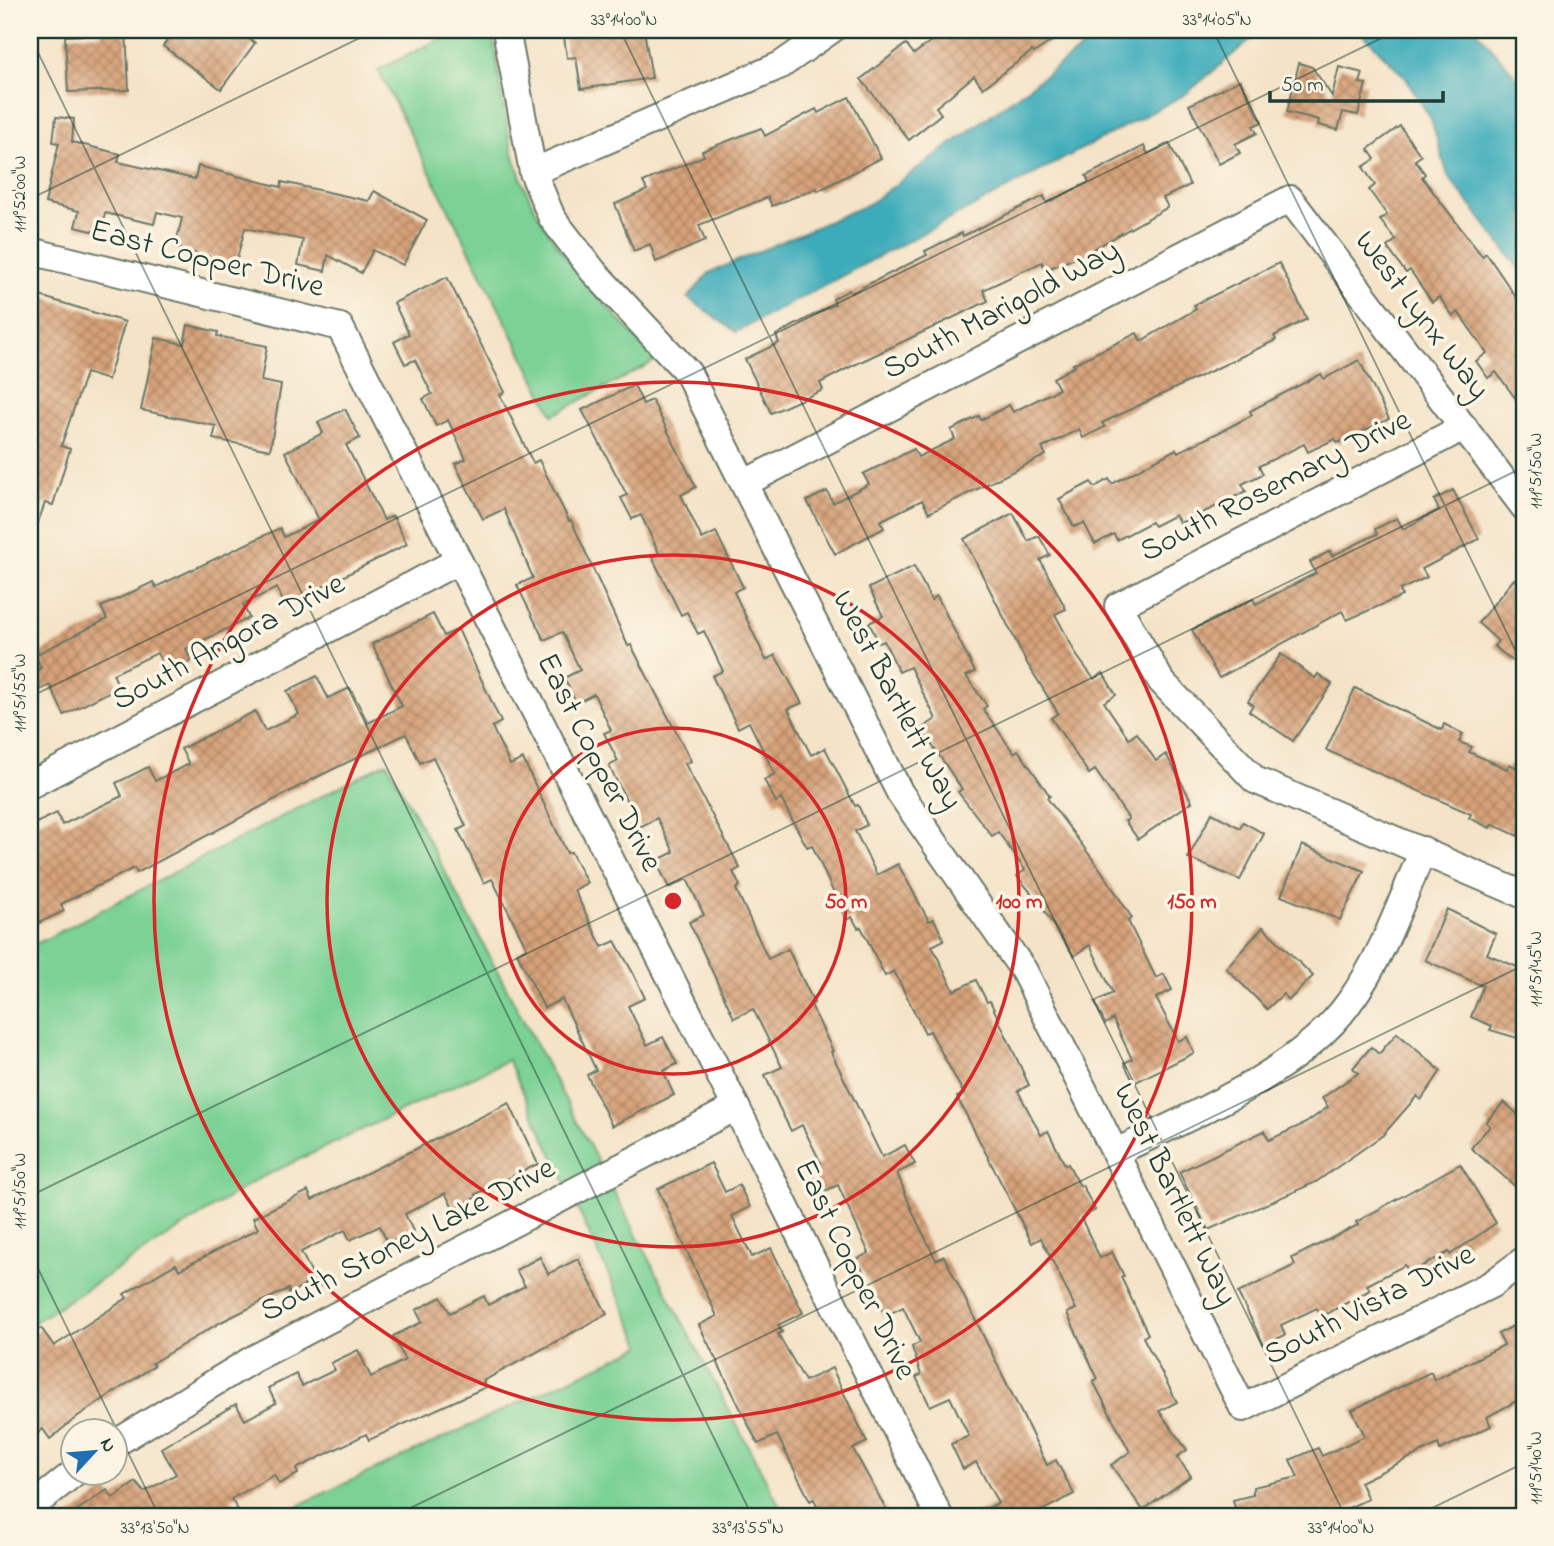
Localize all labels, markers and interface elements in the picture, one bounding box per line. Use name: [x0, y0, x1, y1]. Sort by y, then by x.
text: 33°14'00"N: [591, 8, 657, 34]
text: 33°14'05"N: [1182, 8, 1252, 34]
scale bar: [1270, 60, 1444, 104]
text: 50 m: [1281, 71, 1324, 101]
text: 111°52'00"W: [8, 156, 34, 232]
street label: East Copper Drive: [85, 208, 330, 312]
street label: West Lynx Way: [1342, 221, 1500, 411]
street label: South Marigold Way: [875, 229, 1129, 393]
street label: South Rosemary Drive: [1132, 398, 1420, 576]
text: 111°51'50"W: [1524, 433, 1550, 509]
street label: South Angora Drive: [104, 561, 354, 724]
street label: West Bartlett Way: [818, 583, 974, 819]
street label: East Copper Drive: [523, 645, 674, 881]
text: 111°51'55"W: [8, 654, 34, 732]
text: 50 m: [825, 888, 867, 918]
text: 100 m: [996, 888, 1042, 918]
text: 150 m: [1167, 888, 1217, 918]
centre of rings: [661, 889, 685, 913]
text: 111°51'45"W: [1524, 931, 1550, 1007]
street label: West Bartlett Way: [1100, 1076, 1248, 1314]
street label: South Stoney Lake Drive: [252, 1146, 564, 1336]
street label: East Copper Drive: [780, 1152, 928, 1389]
text: 111°51'50"W: [8, 1153, 34, 1229]
street label: South Vista Drive: [1256, 1232, 1484, 1379]
north arrow: [60, 1416, 130, 1486]
text: 111°51'40"W: [1524, 1431, 1550, 1505]
text: N: [92, 1434, 122, 1457]
text: 33°13'50"N: [120, 1516, 190, 1542]
text: 33°13'55"N: [712, 1516, 784, 1542]
text: 33°14'00"N: [1308, 1516, 1374, 1542]

